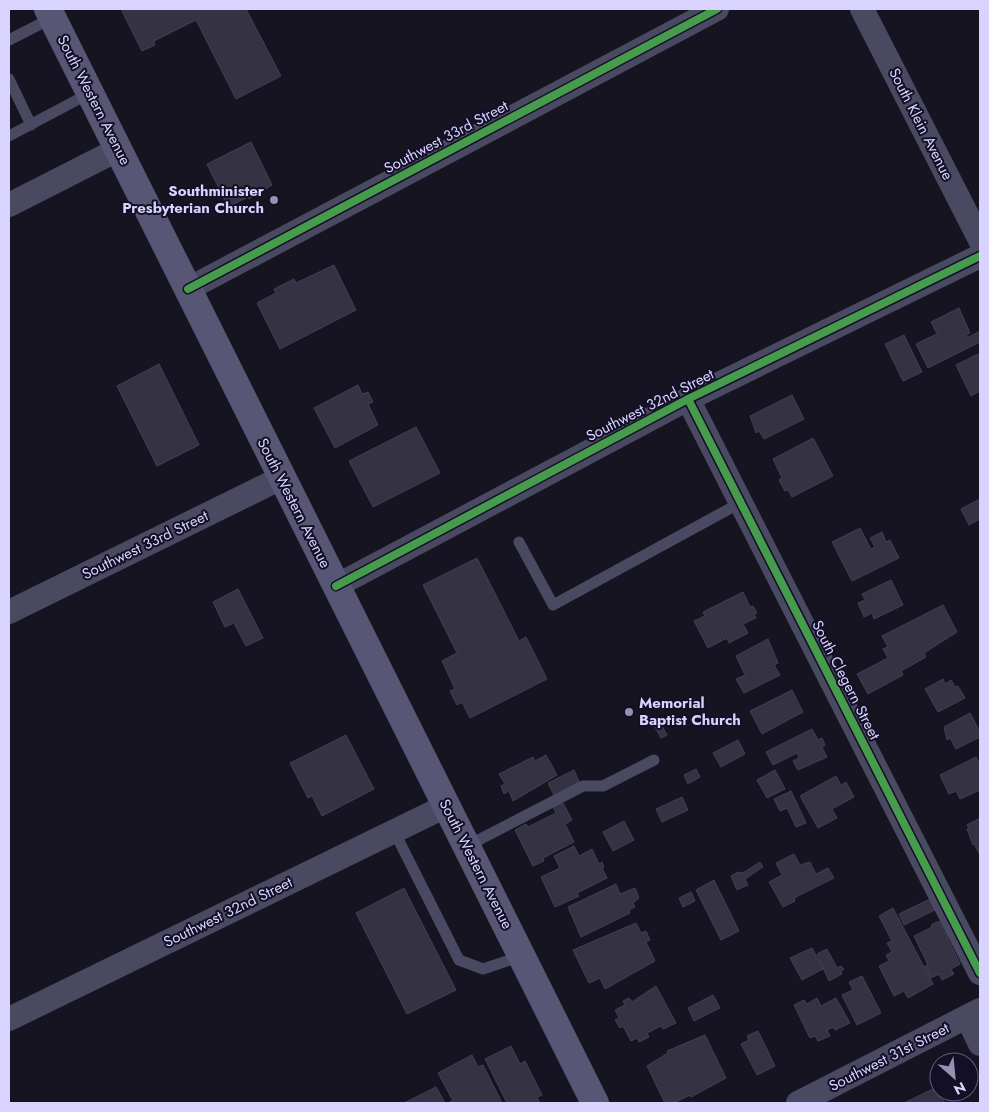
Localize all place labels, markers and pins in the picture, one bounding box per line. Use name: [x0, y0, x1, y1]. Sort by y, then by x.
place label: Southminister Presbyterian Church: [122, 180, 265, 219]
marker: Southminister Presbyterian Church: [268, 194, 280, 206]
place label: Memorial Baptist Church: [639, 692, 741, 731]
marker: Memorial Baptist Church: [623, 706, 635, 718]

